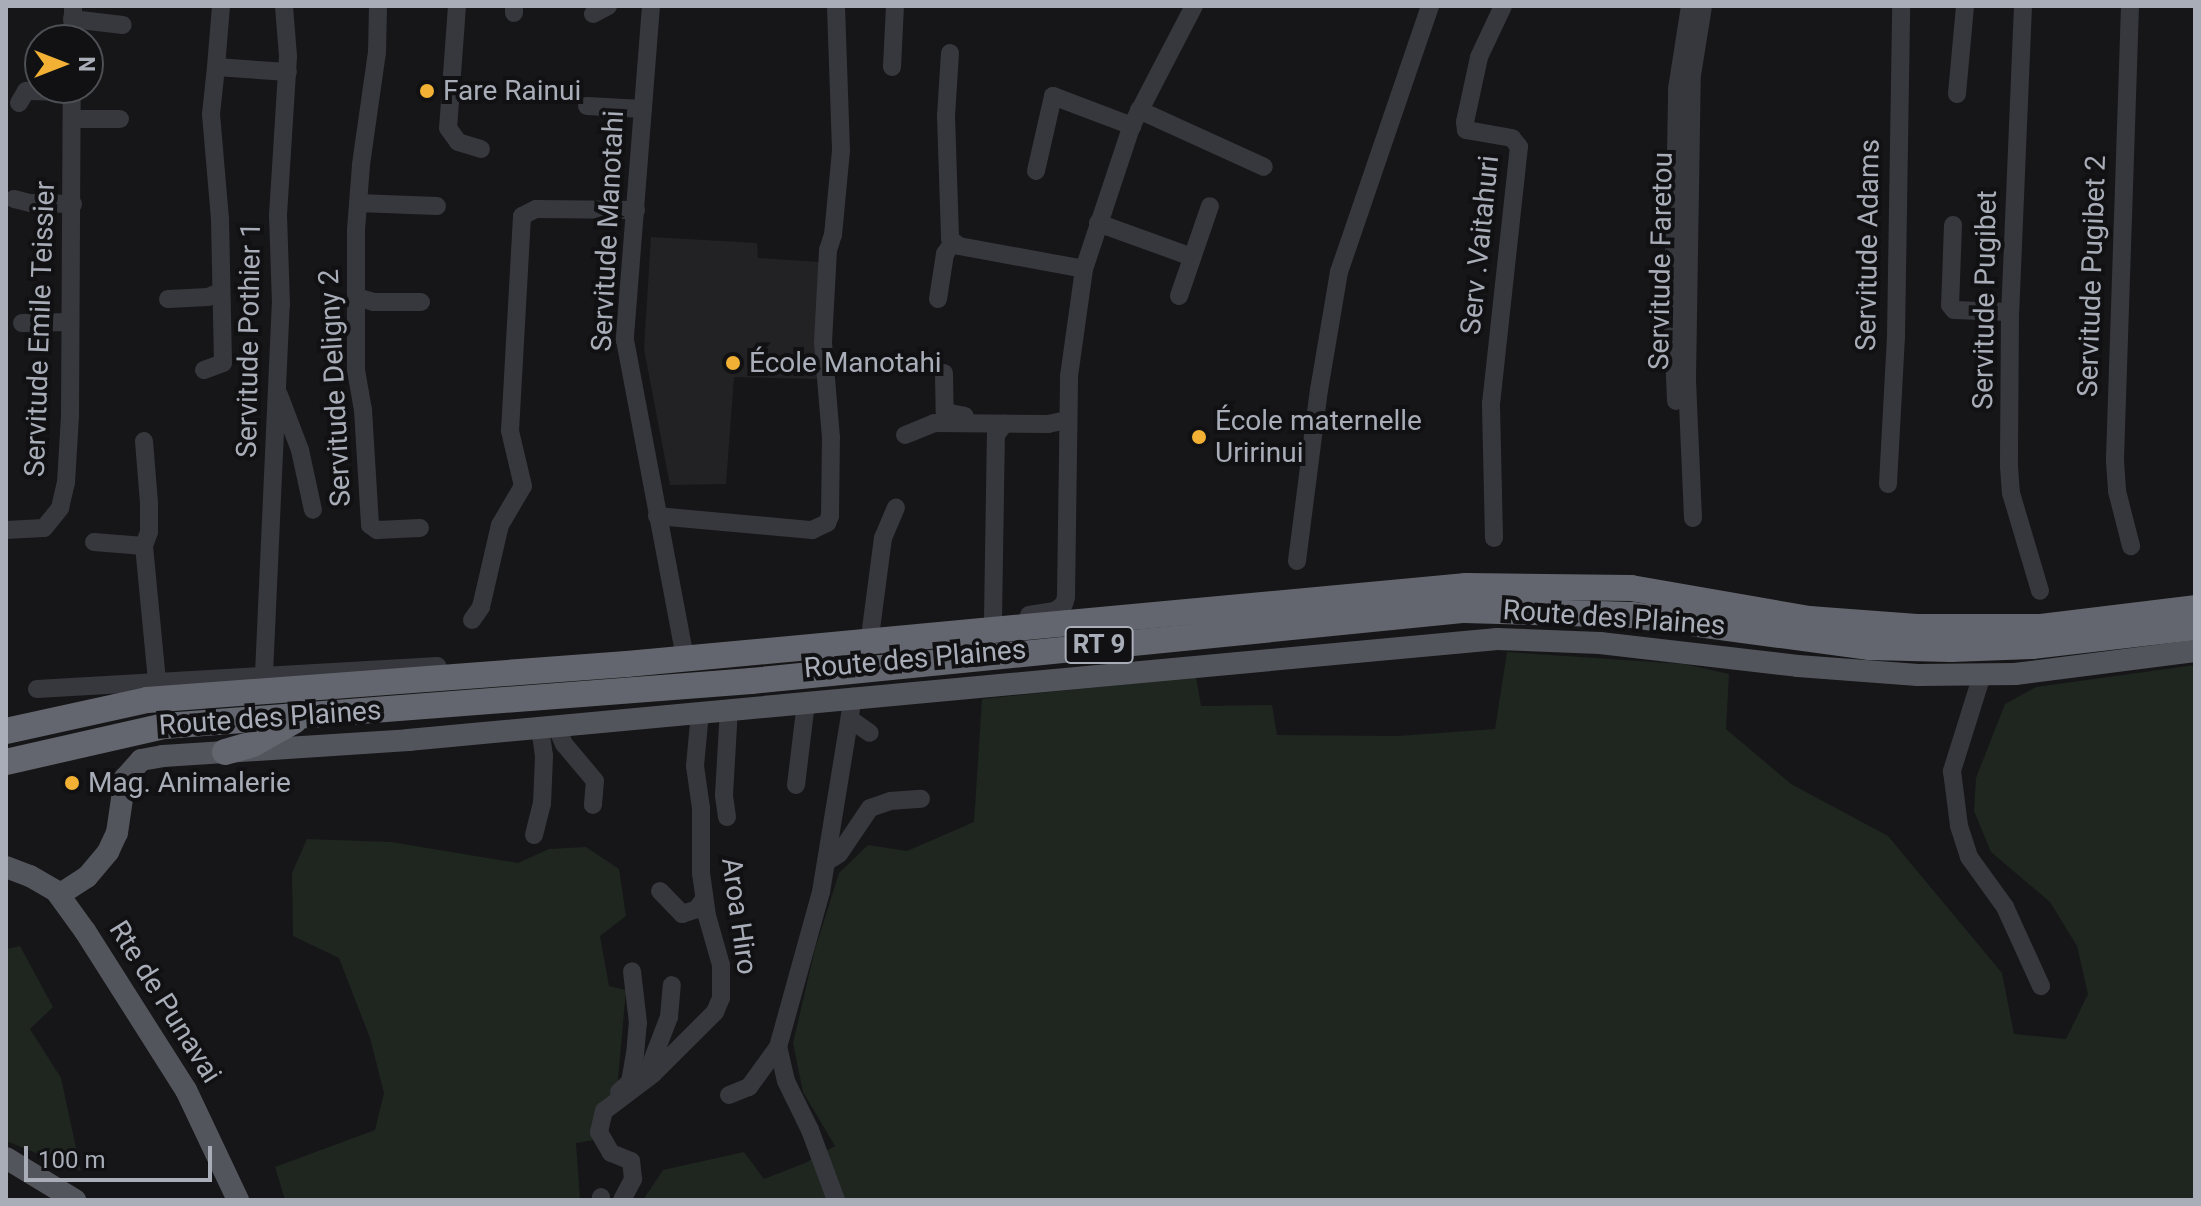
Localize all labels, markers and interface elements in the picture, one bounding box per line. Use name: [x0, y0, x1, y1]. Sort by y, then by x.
north arrow: [24, 24, 104, 104]
text: N: [74, 56, 99, 72]
place label: Fare Rainui: [443, 74, 581, 108]
marker: Fare Rainui: [418, 82, 436, 100]
street label: Servitude Manotahi: [585, 110, 631, 352]
street label: Servitude Adams: [1849, 139, 1887, 351]
street label: Servitude Faretou: [1642, 152, 1680, 370]
street label: Serv .Vaitahuri: [1454, 154, 1506, 336]
street label: Servitude Pugibet 2: [2071, 155, 2113, 397]
street label: Servitude Emile Teissier: [18, 180, 62, 478]
street label: Servitude Pugibet: [1966, 190, 2004, 410]
street label: Servitude Pothier 1: [230, 222, 268, 458]
street label: Servitude Deligny 2: [312, 268, 358, 508]
place label: École Manotahi: [749, 346, 942, 380]
marker: École Manotahi: [724, 354, 742, 372]
place label: École maternelle Uririnui: [1215, 404, 1422, 470]
marker: École maternelle Uririnui: [1190, 428, 1208, 446]
street label: Route des Plaines: [1502, 593, 1726, 643]
road number: RT 9: [1063, 623, 1135, 667]
street label: Route des Plaines: [802, 633, 1028, 685]
street label: Route des Plaines: [158, 693, 382, 743]
place label: Mag. Animalerie: [88, 766, 291, 800]
marker: Mag. Animalerie: [63, 774, 81, 792]
street label: Aroa Hiro: [714, 855, 764, 977]
street label: Rte de Punavai: [102, 915, 228, 1089]
scale bar: [28, 1130, 216, 1180]
text: 100 m: [38, 1146, 105, 1174]

